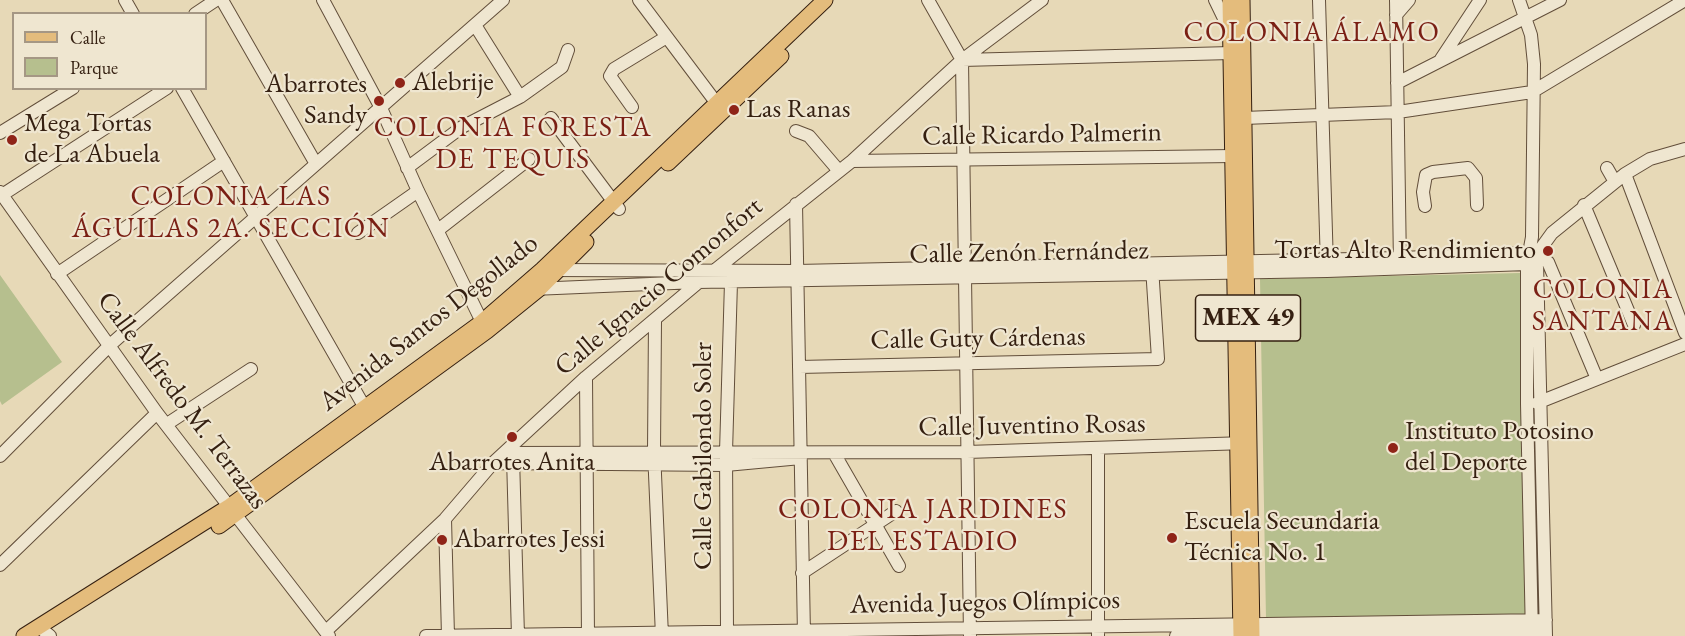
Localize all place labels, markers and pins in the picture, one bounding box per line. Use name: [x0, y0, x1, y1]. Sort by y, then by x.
place label: Alebrije: [412, 67, 494, 99]
place label: Abarrotes Sandy: [265, 69, 367, 132]
marker: Alebrije: [393, 76, 407, 90]
marker: Abarrotes Sandy: [372, 94, 386, 108]
place label: Las Ranas: [746, 94, 850, 126]
marker: Las Ranas: [727, 103, 741, 117]
place label: Mega Tortas de La Abuela: [24, 108, 160, 171]
marker: Mega Tortas de La Abuela: [5, 133, 19, 147]
place label: Tortas Alto Rendimiento: [1274, 235, 1536, 267]
marker: Tortas Alto Rendimiento: [1541, 244, 1555, 258]
place label: Instituto Potosino del Deporte: [1405, 416, 1594, 479]
marker: Abarrotes Anita: [505, 430, 519, 444]
marker: Instituto Potosino del Deporte: [1386, 441, 1400, 455]
place label: Abarrotes Anita: [429, 447, 595, 479]
place label: Escuela Secundaria Técnica No. 1: [1184, 506, 1379, 569]
place label: Abarrotes Jessi: [454, 524, 605, 556]
marker: Escuela Secundaria Técnica No. 1: [1165, 531, 1179, 545]
marker: Abarrotes Jessi: [435, 533, 449, 547]

